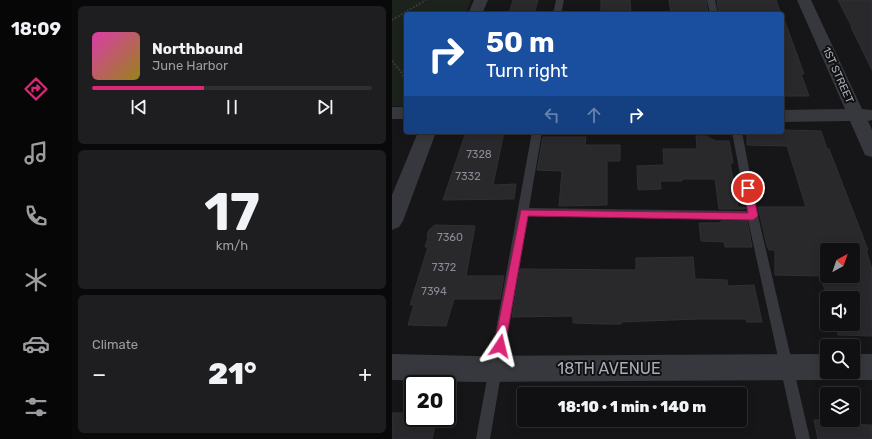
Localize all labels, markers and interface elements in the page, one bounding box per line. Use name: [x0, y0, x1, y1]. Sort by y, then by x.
text: 18:09: [11, 18, 61, 40]
text: 50 m: [486, 26, 555, 59]
icon: right: [420, 28, 472, 80]
text: Northbound: [152, 40, 243, 58]
street label: 1ST STREET: [820, 45, 856, 106]
text: June Harbor: [152, 58, 228, 73]
text: Turn right: [486, 60, 568, 82]
icon: directions: [22, 75, 50, 103]
icon: previous: [128, 96, 150, 118]
icon: pause: [221, 96, 243, 118]
icon: next: [314, 96, 336, 118]
icon: left: [541, 104, 563, 126]
icon: ahead: [583, 104, 605, 126]
icon: right: [625, 104, 647, 126]
icon: music: [22, 139, 50, 167]
house number: 7328: [466, 148, 492, 161]
house number: 7332: [455, 170, 481, 183]
pin: [731, 171, 765, 205]
icon: arrive: [737, 177, 759, 199]
text: 17: [204, 181, 260, 243]
icon: phone: [22, 202, 50, 230]
house number: 7360: [437, 231, 463, 244]
text: km/h: [216, 238, 248, 253]
north arrow: [820, 243, 860, 283]
map controls: [820, 243, 860, 427]
house number: 7372: [432, 261, 456, 274]
icon: climate: [22, 266, 50, 294]
house number: 7394: [421, 285, 447, 298]
button: sound: [820, 291, 860, 331]
position arrow: [479, 325, 521, 367]
icon: car: [22, 330, 50, 358]
text: Climate: [92, 337, 138, 352]
button: search: [820, 339, 860, 379]
text: 21°: [208, 356, 257, 392]
street label: 18TH AVENUE: [557, 359, 661, 378]
text: −: [92, 361, 106, 388]
text: +: [358, 361, 372, 388]
speed limit sign: 20: [404, 375, 456, 427]
button: layers: [820, 387, 860, 427]
icon: filters: [22, 393, 50, 421]
text: 18:10 · 1 min · 140 m: [558, 398, 706, 416]

